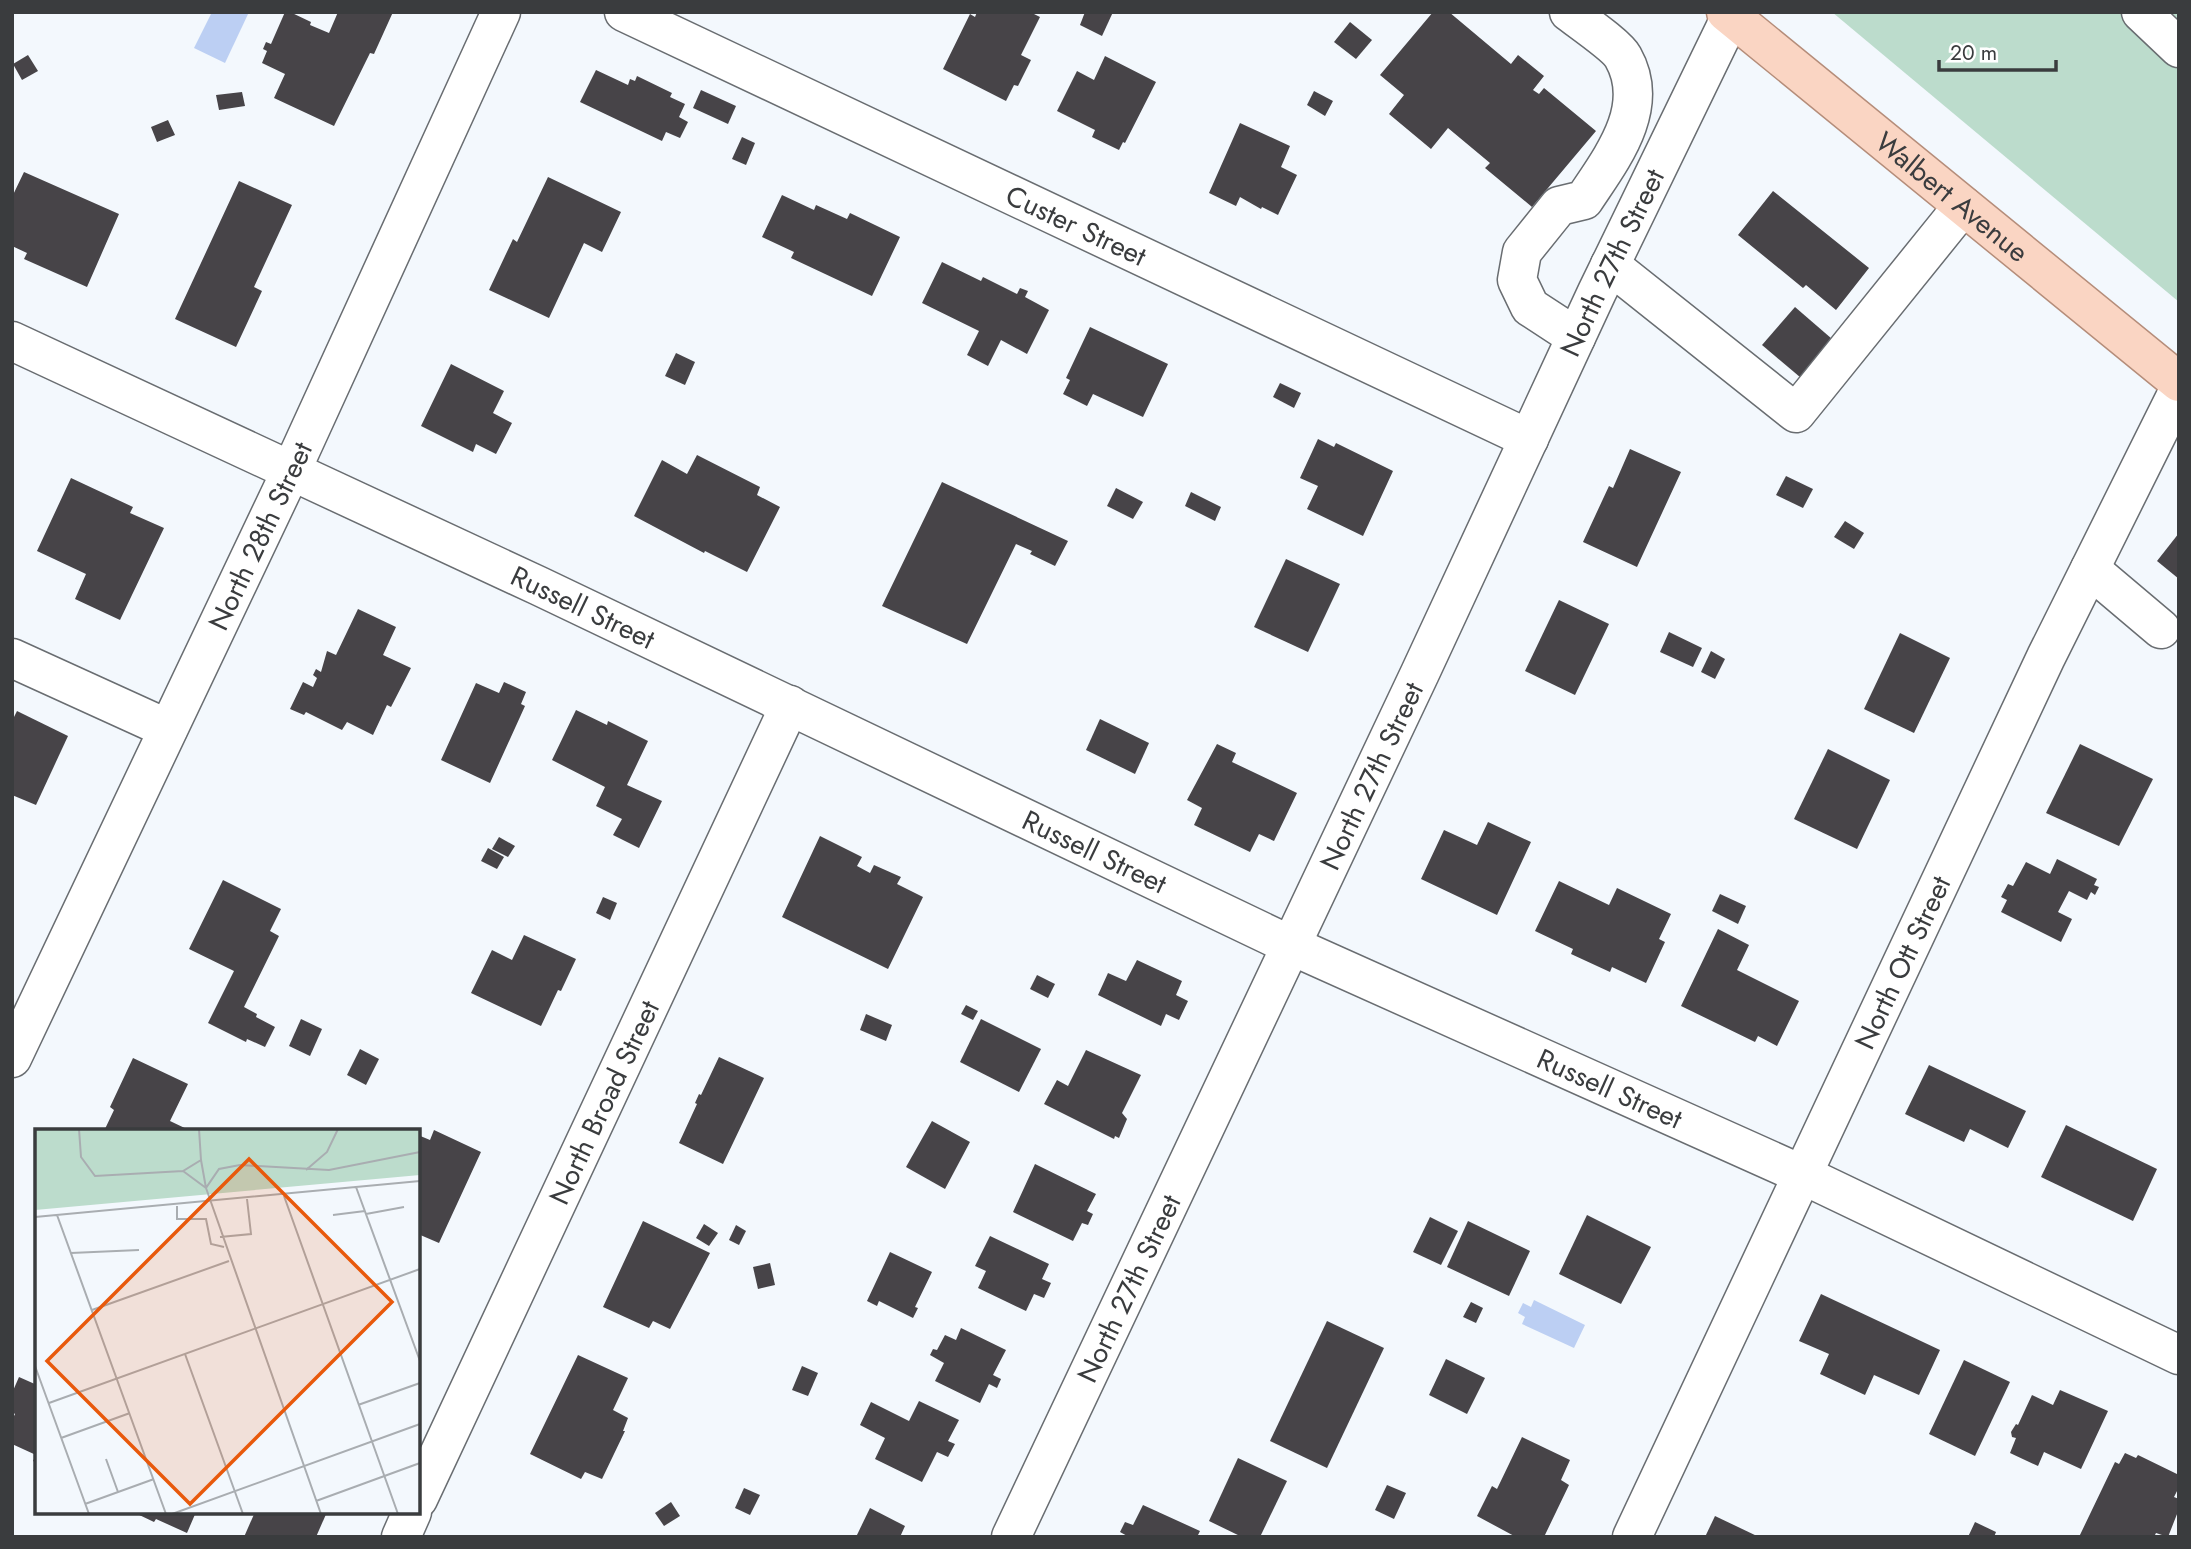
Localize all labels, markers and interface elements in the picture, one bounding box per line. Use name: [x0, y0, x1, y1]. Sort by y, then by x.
scale bar: [1939, 28, 2056, 72]
text: 20 m: [1950, 38, 1997, 68]
street label: Walbert Avenue: [1867, 122, 2038, 272]
street label: North 27th Street: [1549, 161, 1674, 363]
street label: Custer Street: [999, 175, 1154, 276]
street label: North 28th Street: [198, 435, 322, 637]
street label: Russell Street: [504, 555, 662, 659]
street label: North 27th Street: [1309, 675, 1434, 877]
street label: Russell Street: [1016, 800, 1174, 904]
street label: North Ott Street: [1844, 869, 1961, 1056]
street label: North Broad Street: [538, 993, 669, 1211]
street label: Russell Street: [1530, 1038, 1689, 1139]
inset map: [35, 1129, 420, 1514]
street label: North 27th Street: [1067, 1187, 1191, 1389]

